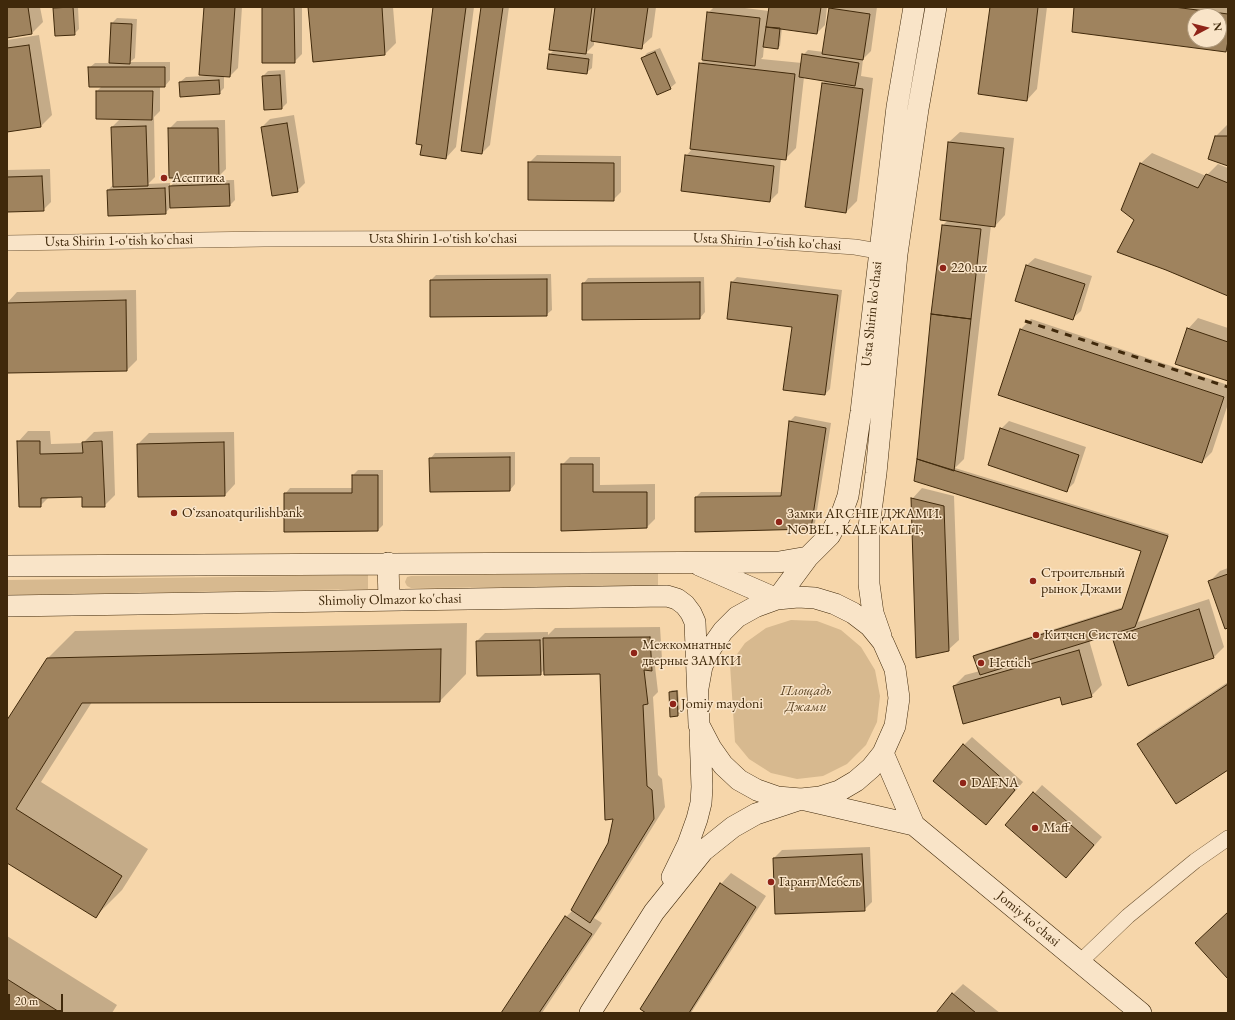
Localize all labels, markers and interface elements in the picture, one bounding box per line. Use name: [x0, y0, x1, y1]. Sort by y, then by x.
north arrow: [1187, 8, 1227, 48]
text: N: [1210, 21, 1225, 32]
place label: Асептика: [172, 170, 225, 186]
marker: Асептика: [159, 173, 169, 183]
street label: Usta Shirin 1-o'tish ko'chasi: [692, 230, 842, 254]
street label: Usta Shirin 1-o'tish ko'chasi: [45, 231, 193, 251]
street label: Usta Shirin 1-o'tish ko'chasi: [369, 231, 517, 247]
street label: Usta Shirin ko'chasi: [858, 260, 886, 368]
place label: 220.uz: [951, 260, 987, 276]
marker: 220.uz: [938, 263, 948, 273]
place label: Oʻzsanoatqurilishbank: [182, 505, 303, 521]
place label: Замки ARCHIE ДЖАМИ. NOBEL , KALE KALIT,: [787, 506, 942, 538]
marker: Oʻzsanoatqurilishbank: [169, 508, 179, 518]
marker: Замки ARCHIE ДЖАМИ. NOBEL , KALE KALIT,: [774, 517, 784, 527]
place label: Строительный рынок Джами: [1041, 565, 1125, 598]
marker: Строительный рынок Джами: [1028, 576, 1038, 586]
street label: Shimoliy Olmazor ko'chasi: [318, 590, 462, 610]
place label: Китчен Системс: [1044, 627, 1137, 643]
marker: Китчен Системс: [1031, 630, 1041, 640]
place label: Межкомнатные дверные ЗАМКИ: [642, 637, 741, 670]
marker: Межкомнатные дверные ЗАМКИ: [629, 648, 639, 658]
place label: Hettich: [989, 655, 1031, 671]
marker: Hettich: [976, 658, 986, 668]
park label: Площадь Джами: [780, 683, 832, 716]
place label: Jomiy maydoni: [681, 696, 763, 712]
marker: Jomiy maydoni: [668, 699, 678, 709]
place label: DAFNA: [971, 775, 1019, 791]
marker: DAFNA: [958, 778, 968, 788]
place label: Maff: [1043, 820, 1069, 836]
marker: Maff: [1030, 823, 1040, 833]
place label: Гарант Мебель: [779, 874, 861, 890]
marker: Гарант Мебель: [766, 877, 776, 887]
street label: Jomiy ko'chasi: [993, 888, 1063, 950]
scale bar: [10, 986, 65, 1012]
text: 20 m: [15, 993, 38, 1009]

